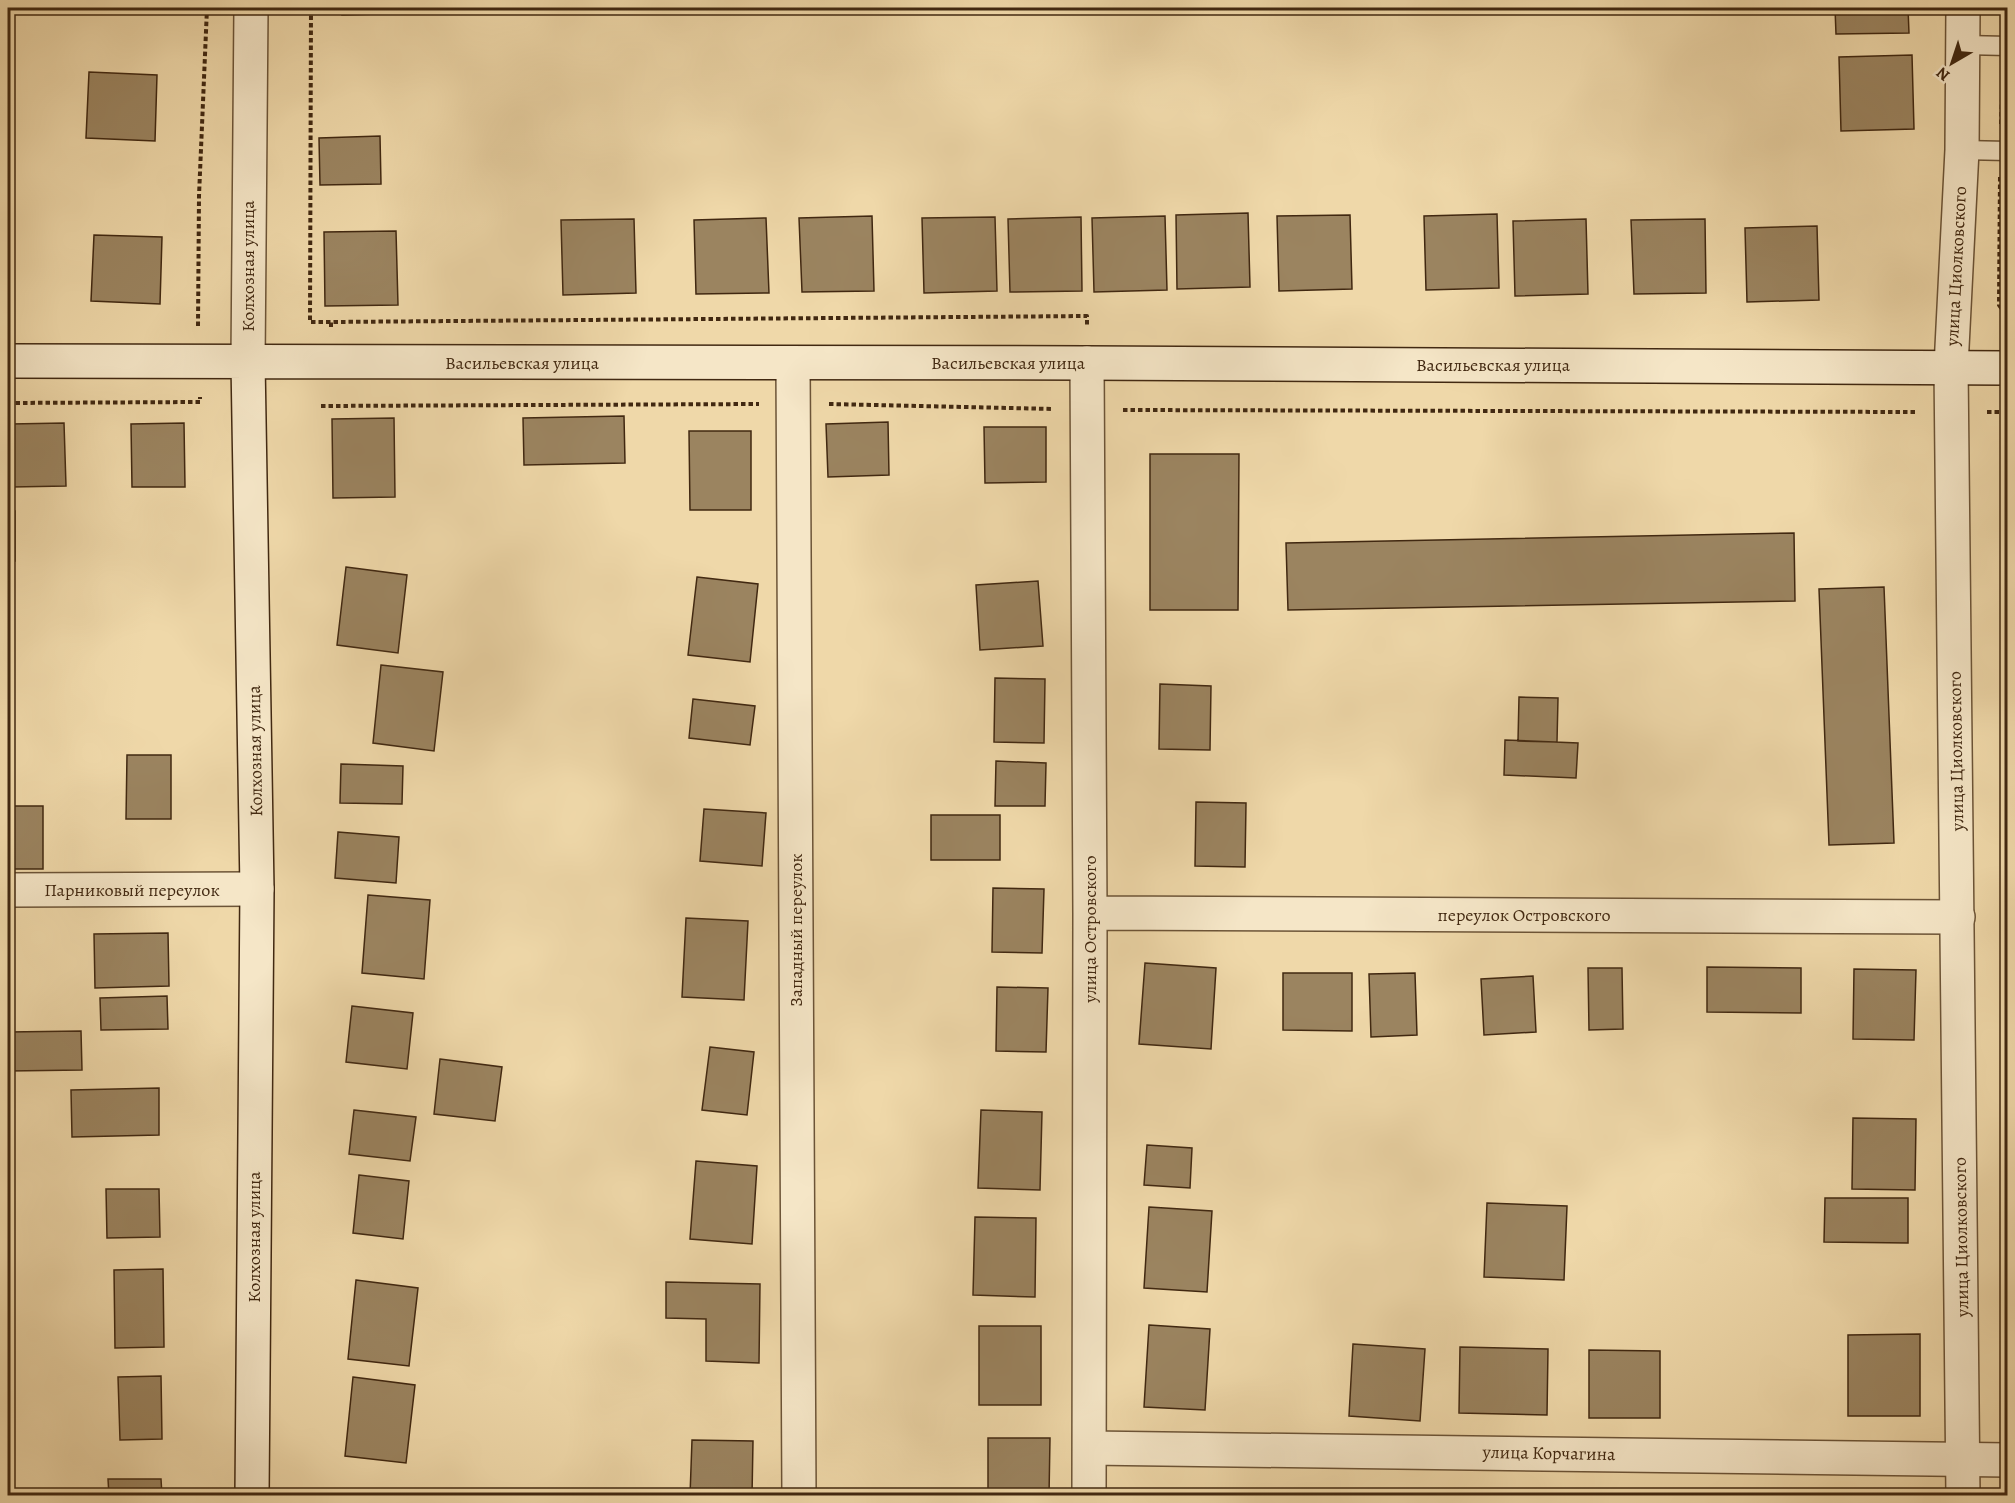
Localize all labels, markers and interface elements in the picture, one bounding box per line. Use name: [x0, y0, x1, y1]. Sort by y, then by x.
north arrow: [1922, 33, 1982, 93]
text: N: [1931, 61, 1955, 86]
street label: улица Циолковского: [1940, 185, 1972, 348]
street label: Колхозная улица: [236, 200, 260, 332]
street label: Васильевская улица: [445, 351, 600, 375]
street label: Васильевская улица: [931, 351, 1086, 375]
street label: Васильевская улица: [1416, 353, 1571, 377]
street label: улица Циолковского: [1943, 671, 1969, 832]
street label: Колхозная улица: [242, 684, 268, 817]
street label: Западный переулок: [784, 853, 808, 1007]
street label: улица Островского: [1078, 855, 1102, 1004]
street label: Парниковый переулок: [44, 878, 220, 902]
street label: переулок Островского: [1437, 903, 1611, 927]
street label: улица Циолковского: [1948, 1157, 1974, 1318]
street label: Колхозная улица: [242, 1171, 266, 1303]
street label: улица Корчагина: [1481, 1440, 1616, 1466]

